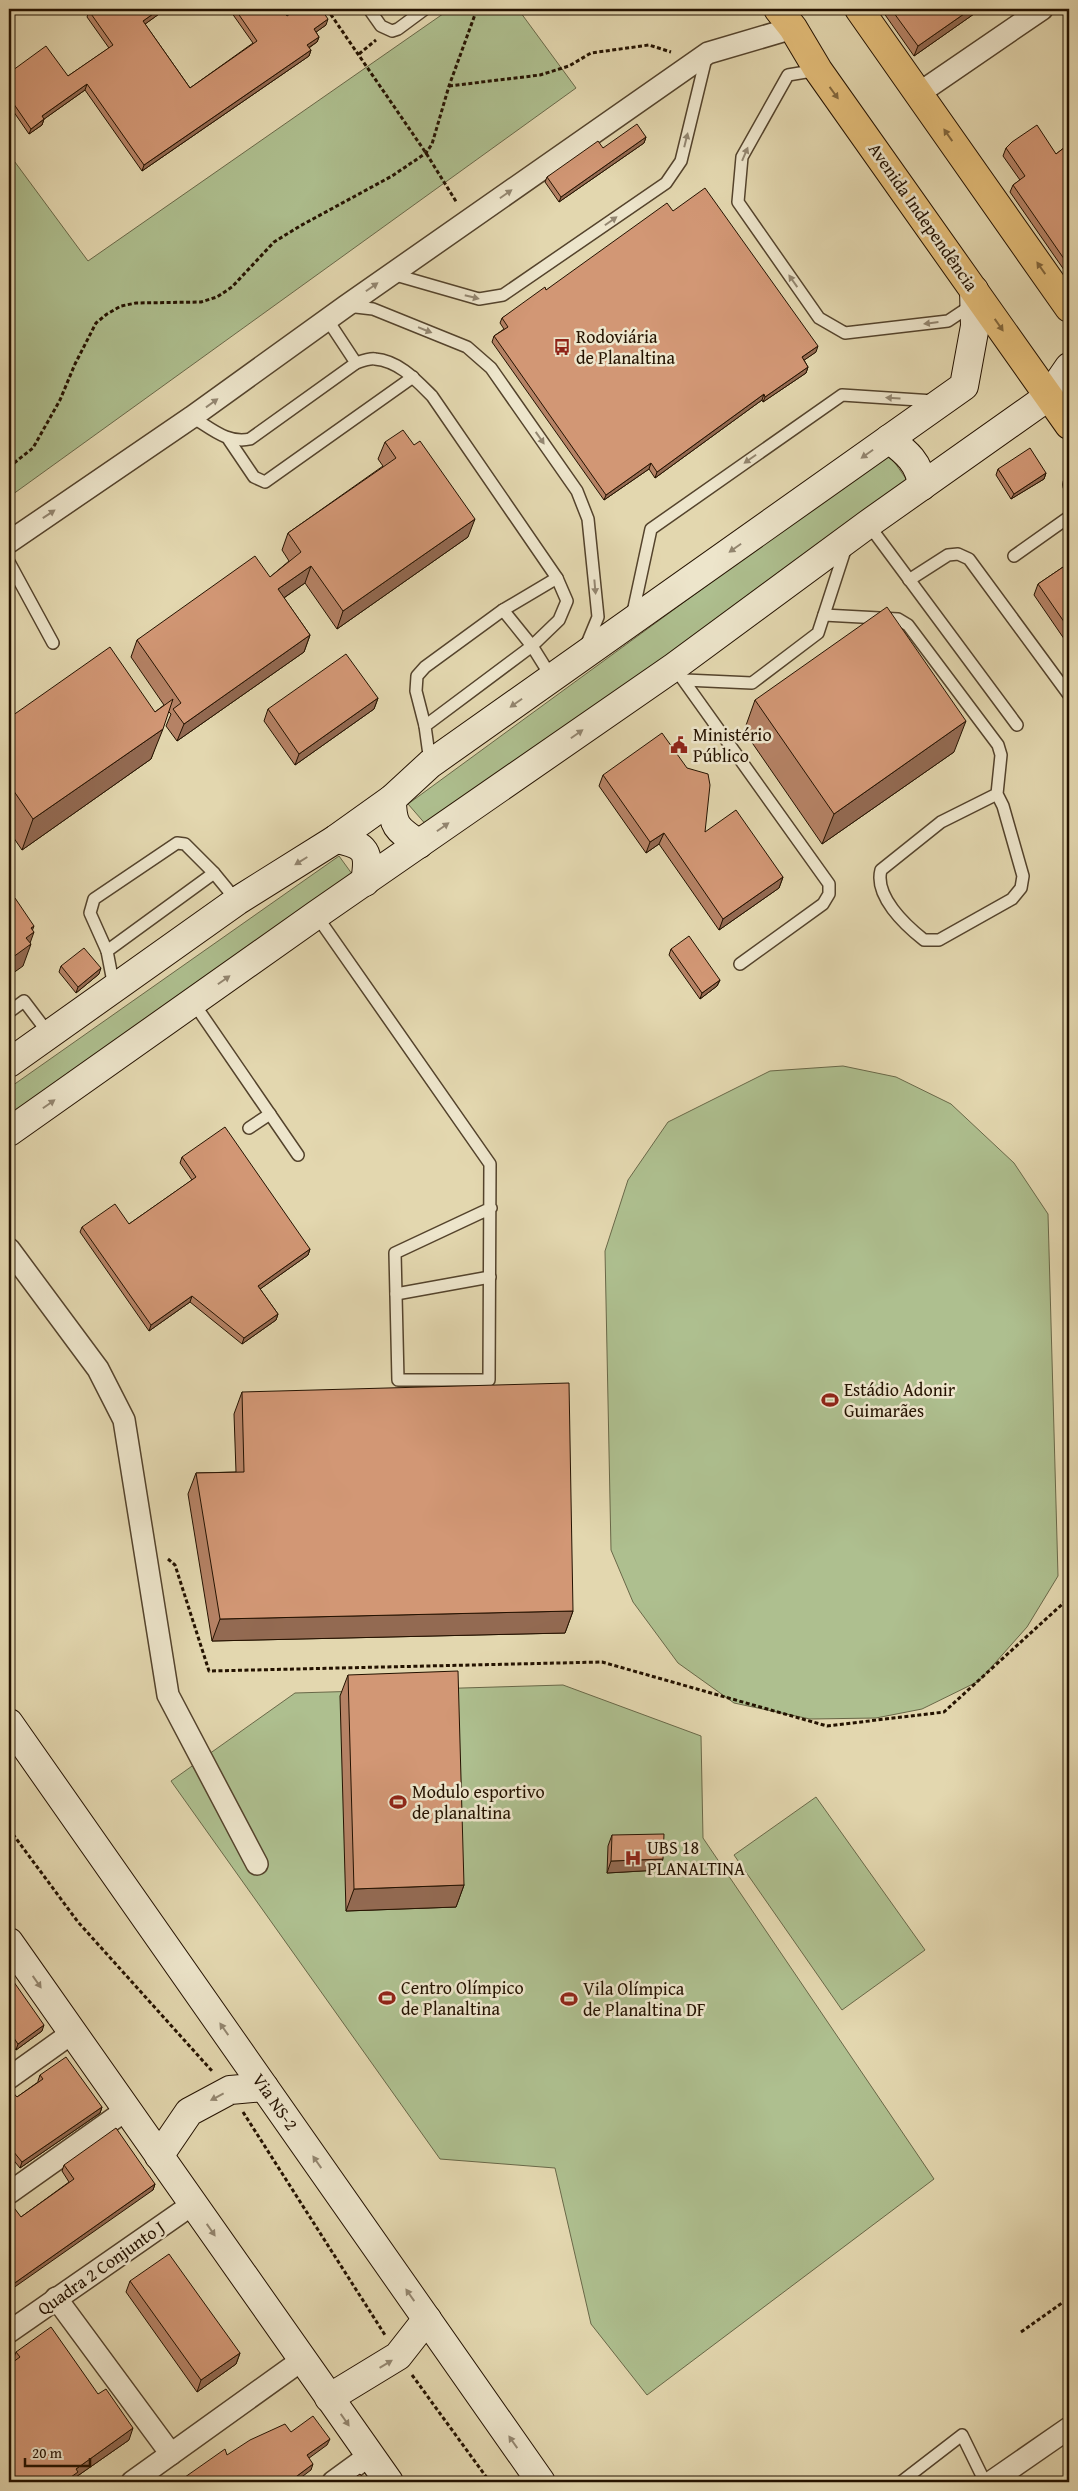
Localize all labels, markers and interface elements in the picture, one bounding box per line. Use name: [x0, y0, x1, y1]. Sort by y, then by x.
one-way arrow: [829, 86, 839, 100]
one-way arrow: [943, 129, 953, 142]
one-way arrow: [682, 133, 690, 148]
street label: Avenida Independência: [862, 137, 985, 297]
one-way arrow: [741, 146, 749, 161]
one-way arrow: [499, 189, 512, 199]
one-way arrow: [604, 216, 618, 226]
one-way arrow: [1036, 262, 1046, 275]
one-way arrow: [788, 274, 798, 287]
one-way arrow: [365, 282, 379, 292]
one-way arrow: [465, 293, 480, 301]
one-way arrow: [994, 318, 1004, 332]
one-way arrow: [923, 319, 939, 327]
place label: Rodoviária de Planaltina: [576, 323, 675, 371]
one-way arrow: [418, 326, 433, 334]
bus stop icon: Rodoviária de Planaltina: [552, 337, 572, 357]
one-way arrow: [884, 394, 900, 402]
one-way arrow: [205, 397, 218, 408]
one-way arrow: [535, 431, 545, 445]
one-way arrow: [860, 449, 874, 459]
one-way arrow: [744, 454, 757, 464]
one-way arrow: [42, 509, 56, 519]
one-way arrow: [728, 543, 742, 553]
one-way arrow: [591, 579, 599, 595]
one-way arrow: [510, 698, 523, 708]
place label: Ministério Público: [693, 721, 772, 769]
one-way arrow: [570, 730, 584, 739]
public building icon: Ministério Público: [669, 735, 689, 755]
one-way arrow: [437, 822, 450, 832]
one-way arrow: [294, 856, 308, 866]
one-way arrow: [217, 975, 231, 985]
one-way arrow: [42, 1099, 55, 1109]
place label: Estádio Adonir Guimarães: [844, 1376, 956, 1424]
sports icon: Estádio Adonir Guimarães: [820, 1390, 840, 1410]
place label: Modulo esportivo de planaltina: [412, 1778, 545, 1826]
sports icon: Modulo esportivo de planaltina: [388, 1792, 408, 1812]
place label: UBS 18 PLANALTINA: [647, 1834, 745, 1882]
hospital icon: UBS 18 PLANALTINA: [623, 1848, 643, 1868]
place label: Centro Olímpico de Planaltina: [401, 1974, 524, 2022]
one-way arrow: [32, 1975, 42, 1989]
place label: Vila Olímpica de Planaltina DF: [583, 1975, 706, 2023]
sports icon: Centro Olímpico de Planaltina: [377, 1988, 397, 2008]
sports icon: Vila Olímpica de Planaltina DF: [559, 1989, 579, 2009]
one-way arrow: [219, 2022, 229, 2035]
street label: Via NS-2: [246, 2067, 305, 2136]
one-way arrow: [210, 2093, 225, 2101]
one-way arrow: [312, 2155, 322, 2168]
street label: Quadra 2 Conjunto J: [32, 2213, 170, 2322]
one-way arrow: [206, 2223, 216, 2236]
one-way arrow: [405, 2288, 415, 2302]
one-way arrow: [380, 2359, 393, 2368]
one-way arrow: [340, 2413, 350, 2427]
one-way arrow: [508, 2435, 518, 2449]
scale bar: [25, 2436, 90, 2468]
text: 20 m: [32, 2442, 63, 2463]

